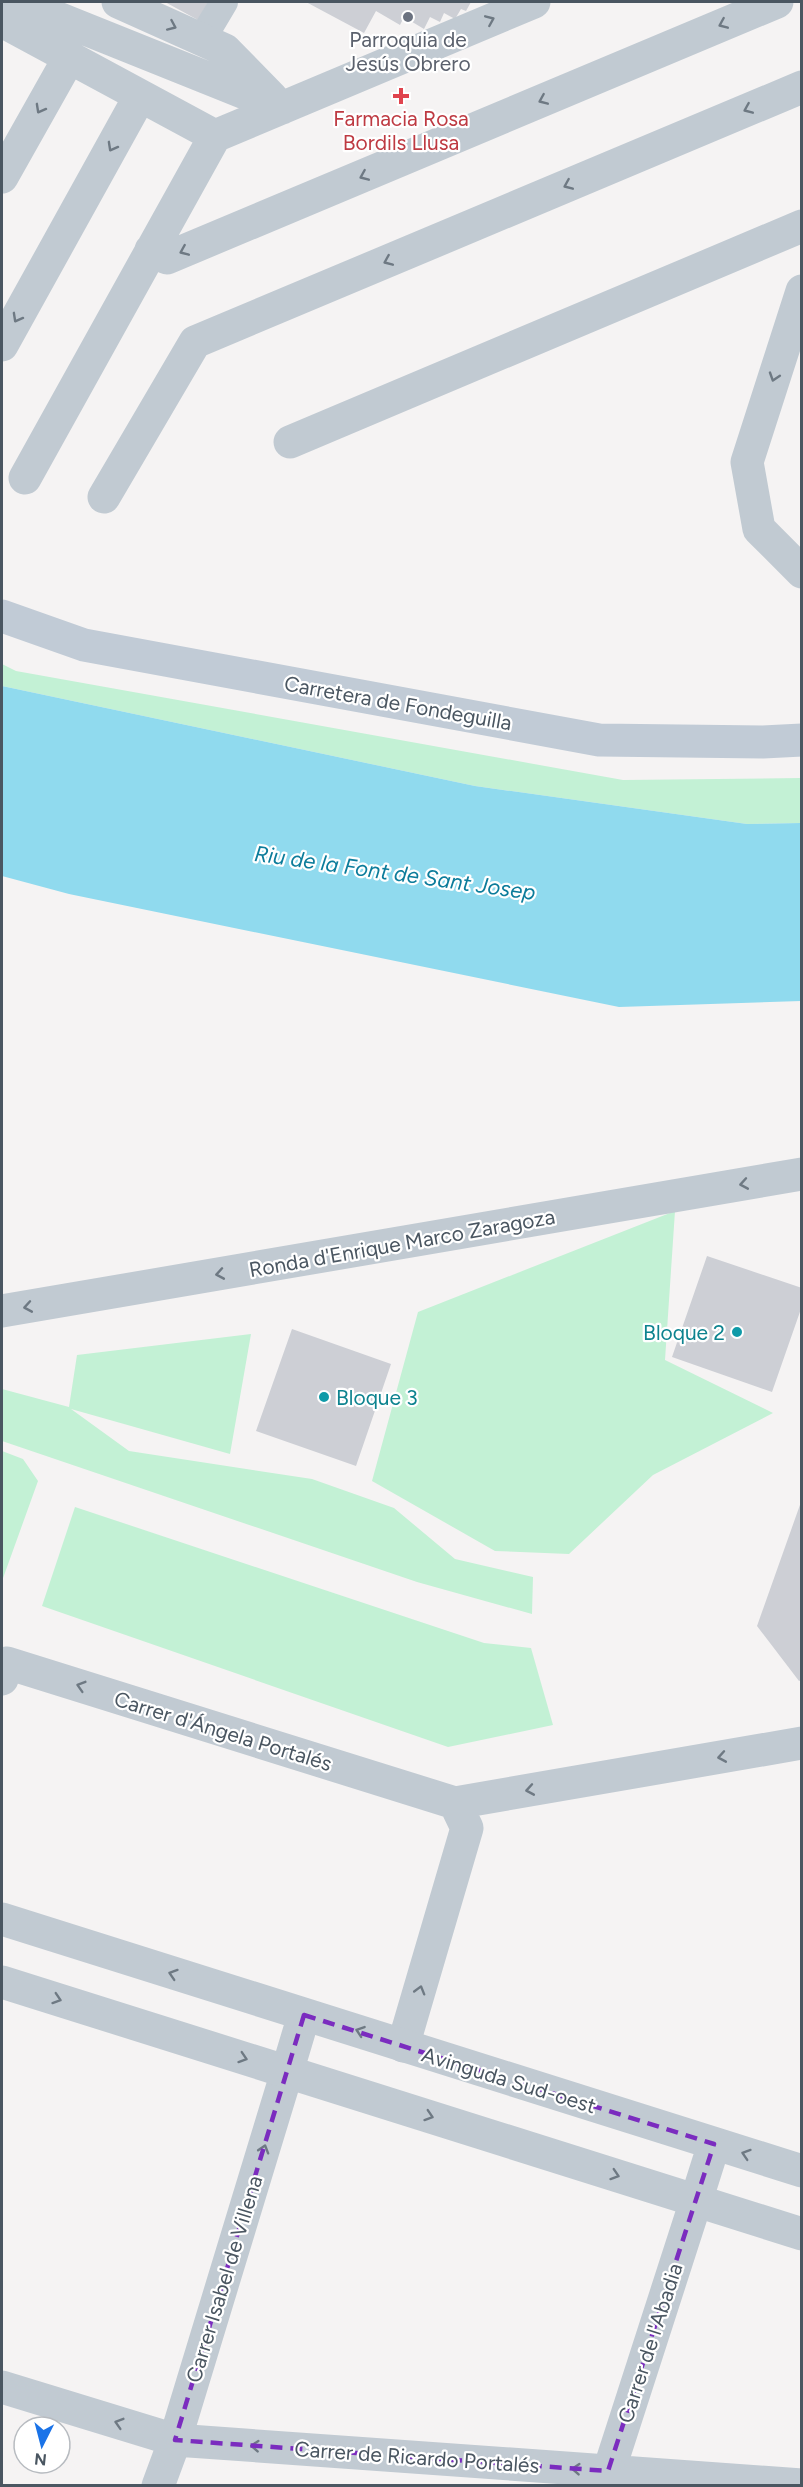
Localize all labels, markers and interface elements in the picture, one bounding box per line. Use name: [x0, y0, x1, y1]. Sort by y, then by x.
marker: Parroquia de Jesús Obrero: [401, 10, 415, 24]
one-way arrow: [484, 15, 495, 27]
one-way arrow: [718, 17, 729, 29]
one-way arrow: [165, 18, 176, 30]
place label: Parroquia de Jesús Obrero: [345, 27, 471, 76]
marker: Farmacia Rosa Bordils Llusa: [394, 89, 408, 103]
one-way arrow: [539, 93, 550, 105]
one-way arrow: [36, 102, 47, 113]
one-way arrow: [743, 102, 754, 114]
place label: Farmacia Rosa Bordils Llusa: [333, 106, 469, 155]
one-way arrow: [107, 141, 119, 151]
one-way arrow: [359, 169, 370, 181]
one-way arrow: [563, 178, 574, 190]
one-way arrow: [179, 244, 190, 256]
one-way arrow: [384, 254, 395, 266]
one-way arrow: [13, 312, 24, 322]
one-way arrow: [769, 371, 782, 382]
street label: Carretera de Fondeguilla: [282, 671, 514, 735]
water label: Riu de la Font de Sant Josep: [253, 840, 537, 906]
one-way arrow: [739, 1177, 749, 1190]
street label: Ronda d'Enrique Marco Zaragoza: [247, 1204, 557, 1282]
one-way arrow: [216, 1267, 225, 1279]
one-way arrow: [24, 1300, 33, 1312]
place label: Bloque 2: [643, 1320, 725, 1345]
marker: Bloque 2: [730, 1325, 744, 1339]
place label: Bloque 3: [336, 1385, 418, 1410]
marker: Bloque 3: [317, 1390, 331, 1404]
one-way arrow: [76, 1681, 87, 1694]
street label: Carrer d'Ángela Portalés: [111, 1686, 335, 1776]
one-way arrow: [717, 1750, 727, 1763]
one-way arrow: [525, 1784, 535, 1796]
one-way arrow: [168, 1969, 179, 1981]
one-way arrow: [413, 1985, 425, 1996]
one-way arrow: [51, 1992, 62, 2004]
one-way arrow: [355, 2026, 366, 2039]
street label: Avinguda Sud-oest: [419, 2042, 599, 2118]
one-way arrow: [237, 2051, 248, 2063]
one-way arrow: [423, 2109, 434, 2121]
one-way arrow: [256, 2144, 269, 2155]
one-way arrow: [741, 2149, 752, 2161]
one-way arrow: [609, 2168, 620, 2180]
street label: Carrer Isabel de Villena: [181, 2172, 267, 2386]
street label: Carrer de l'Abadia: [612, 2260, 688, 2426]
north arrow: [12, 2415, 72, 2475]
one-way arrow: [114, 2418, 125, 2430]
street label: Carrer de Ricardo Portalés: [294, 2436, 540, 2478]
one-way arrow: [251, 2439, 260, 2452]
text: N: [33, 2449, 48, 2470]
one-way arrow: [571, 2463, 580, 2476]

